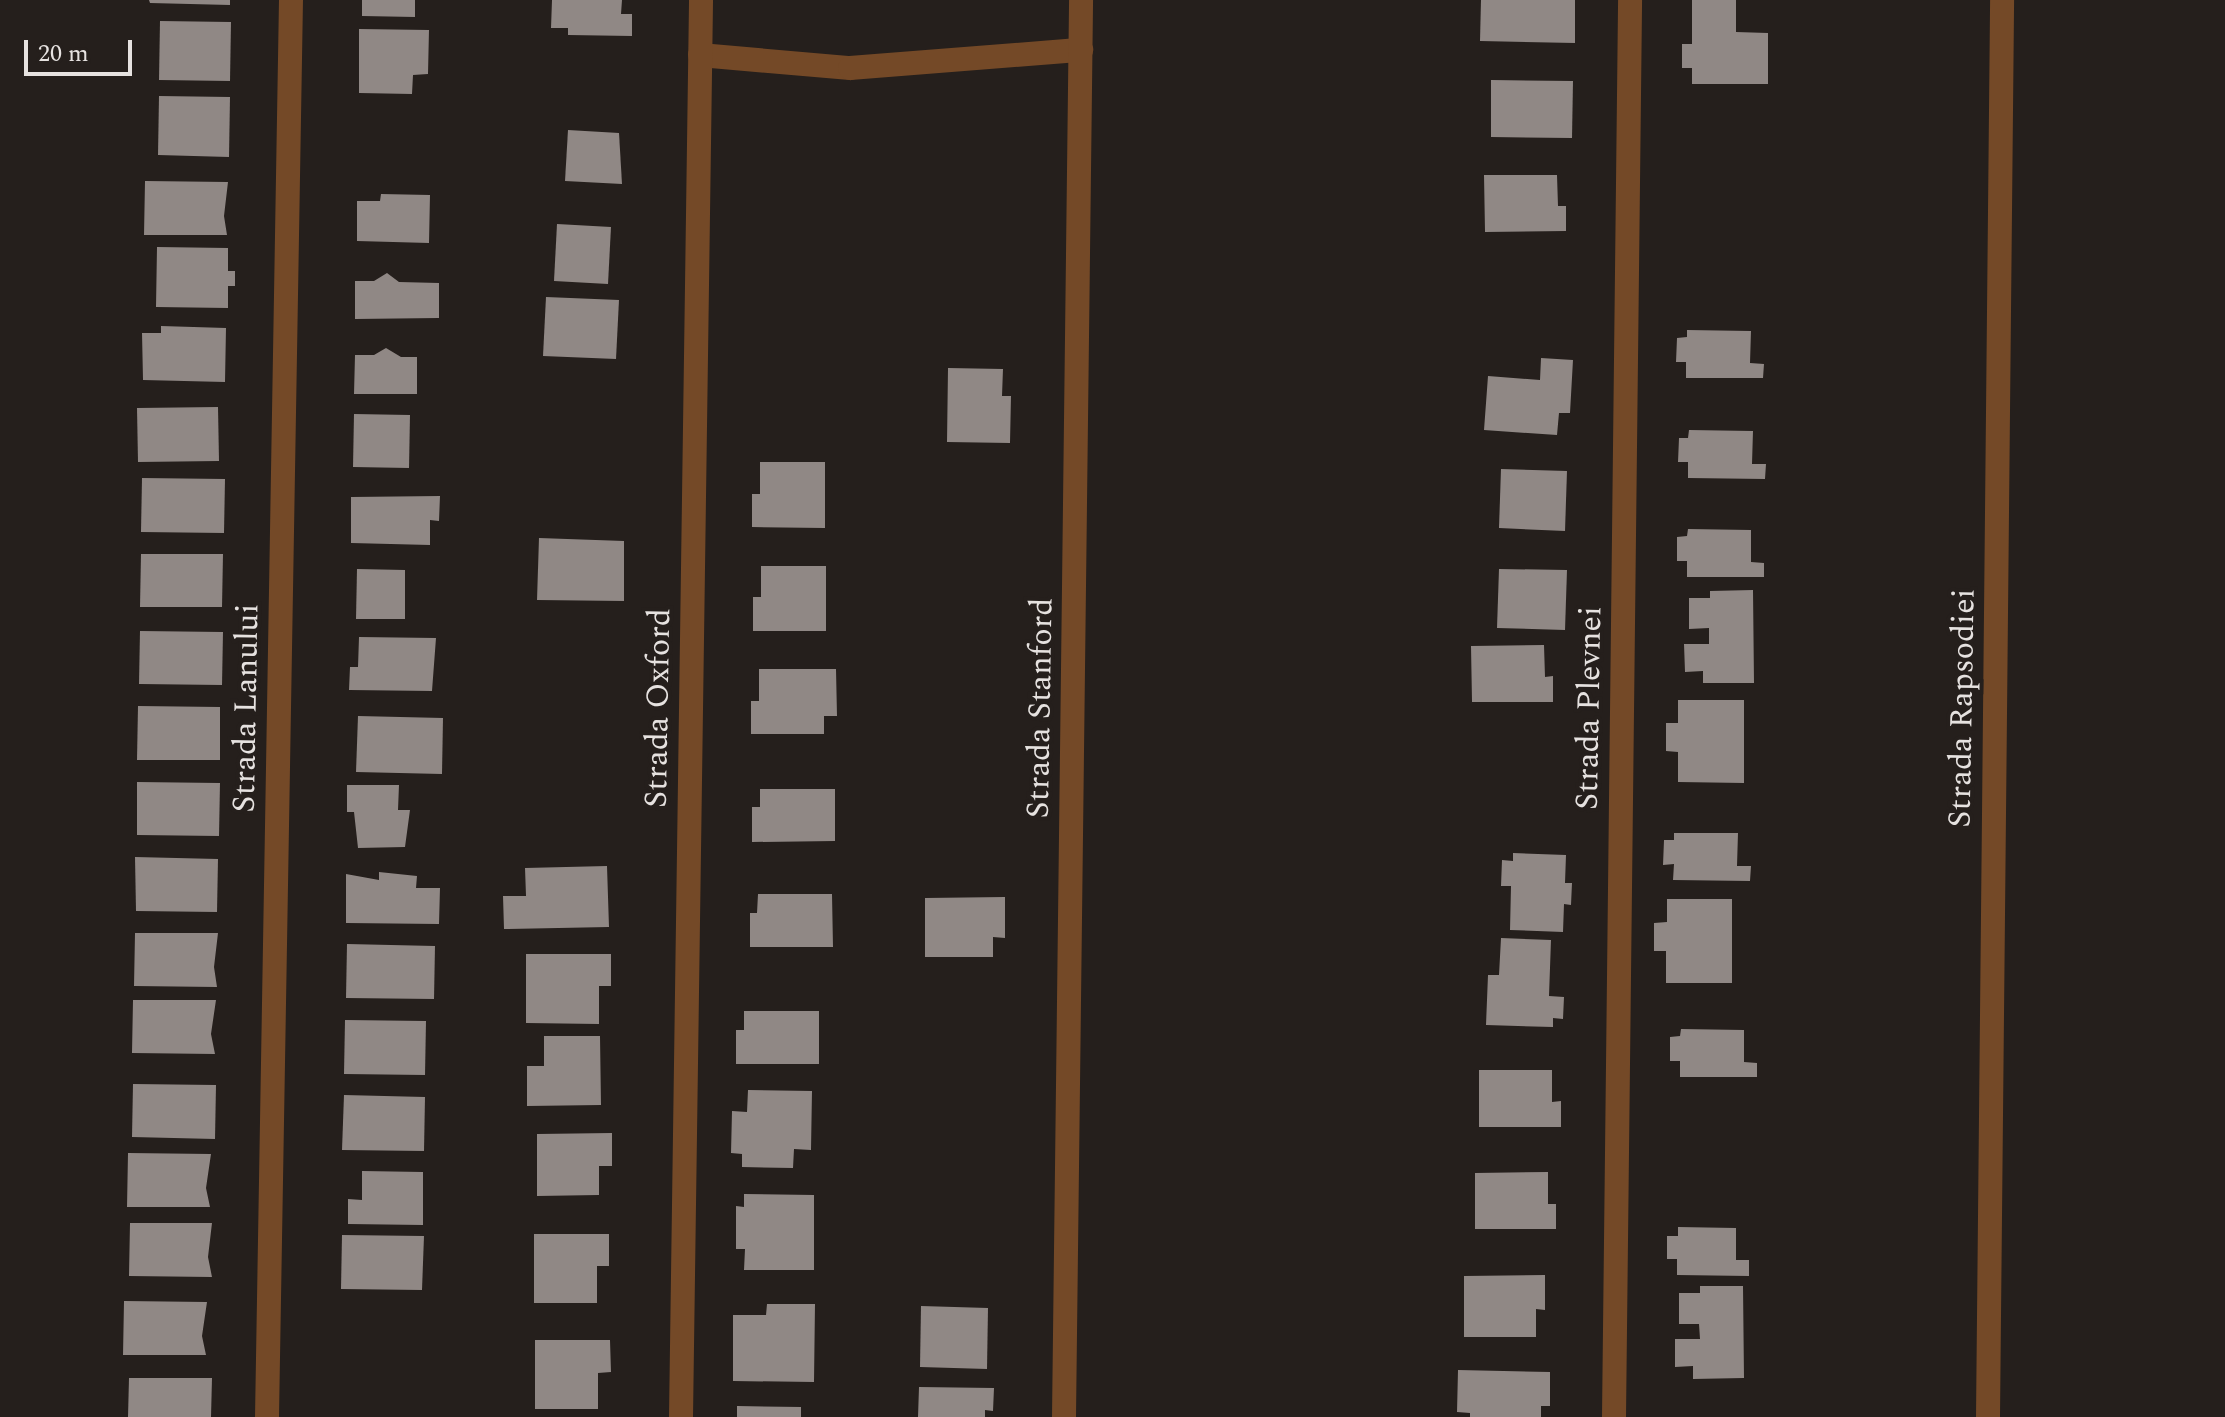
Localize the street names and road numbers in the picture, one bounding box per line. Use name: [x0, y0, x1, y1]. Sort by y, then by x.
street label: Strada Rapsodiei: [1942, 588, 1984, 828]
street label: Strada Stanford: [1020, 597, 1062, 819]
street label: Strada Lanului: [226, 603, 268, 813]
street label: Strada Plevnei: [1569, 606, 1611, 810]
street label: Strada Oxford: [638, 608, 680, 808]

